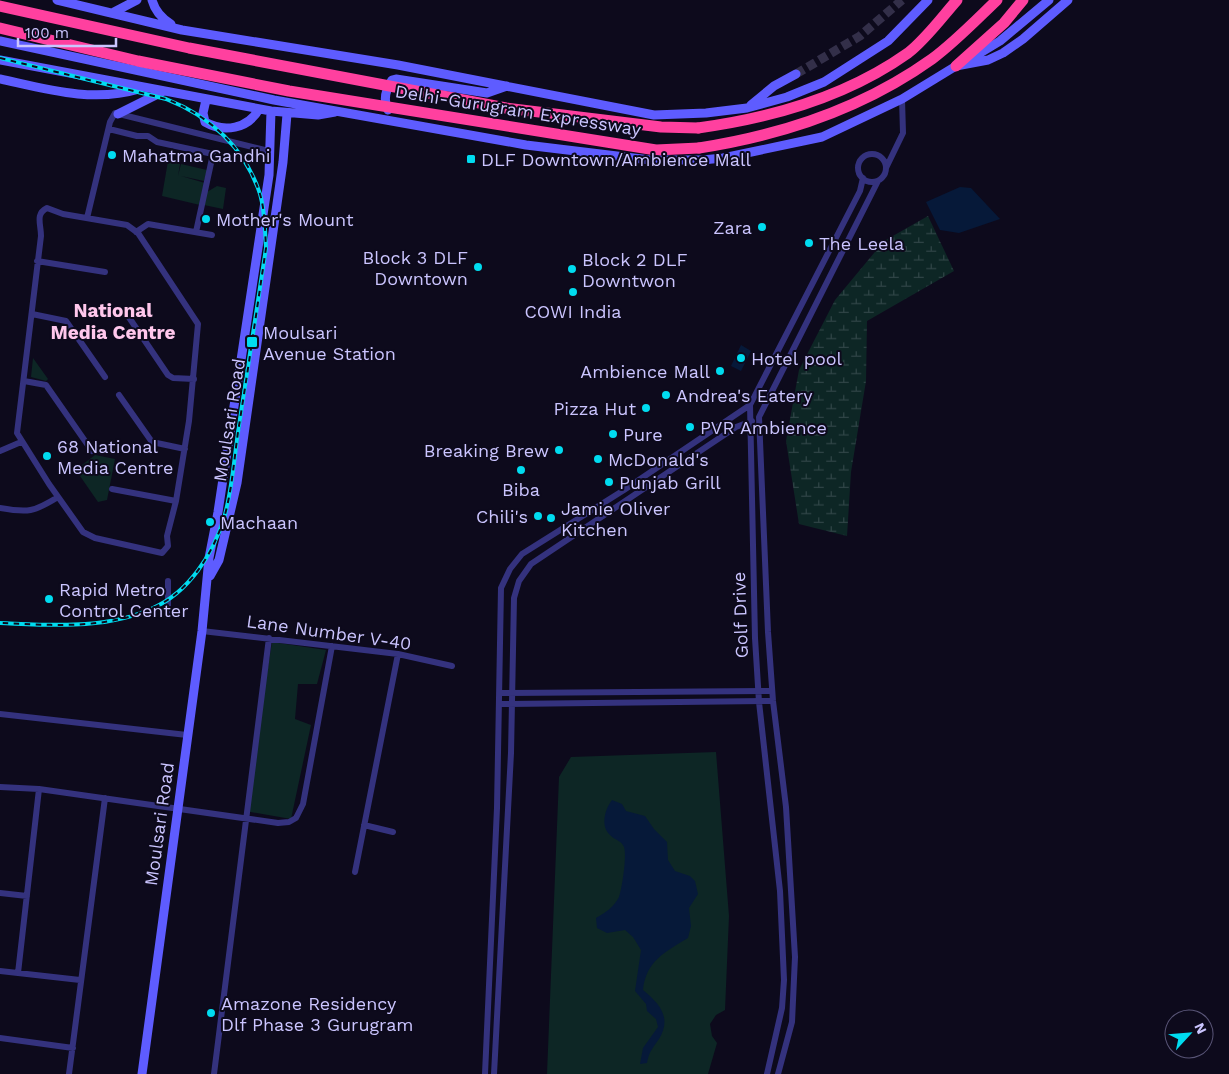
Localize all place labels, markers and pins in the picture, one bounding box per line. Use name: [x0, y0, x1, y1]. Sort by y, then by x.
place label: Mahatma Gandhi: [122, 145, 271, 166]
marker: Mahatma Gandhi: [106, 149, 118, 161]
place label: DLF Downtown/Ambience Mall: [481, 149, 752, 170]
marker: DLF Downtown/Ambience Mall: [465, 153, 477, 165]
place label: Mother's Mount: [216, 209, 354, 230]
marker: Mother's Mount: [200, 213, 212, 225]
place label: Zara: [713, 217, 752, 238]
marker: Zara: [756, 221, 768, 233]
place label: The Leela: [819, 233, 904, 254]
marker: The Leela: [803, 237, 815, 249]
place label: Block 3 DLF Downtown: [363, 247, 468, 289]
place label: Block 2 DLF Downtwon: [582, 249, 687, 291]
marker: Block 3 DLF Downtown: [472, 261, 484, 273]
marker: Block 2 DLF Downtwon: [566, 263, 578, 275]
marker: COWI India: [567, 286, 579, 298]
place label: COWI India: [524, 301, 622, 322]
place label: Moulsari Avenue Station: [263, 322, 396, 364]
marker: Moulsari Avenue Station: [245, 335, 259, 349]
place label: Hotel pool: [751, 348, 843, 369]
marker: Hotel pool: [735, 352, 747, 364]
place label: Ambience Mall: [580, 361, 710, 382]
marker: Ambience Mall: [714, 365, 726, 377]
place label: Andrea's Eatery: [676, 385, 813, 406]
marker: Andrea's Eatery: [660, 389, 672, 401]
place label: Pizza Hut: [553, 398, 636, 419]
marker: Pizza Hut: [640, 402, 652, 414]
place label: PVR Ambience: [700, 417, 827, 438]
marker: PVR Ambience: [684, 421, 696, 433]
place label: Pure: [623, 424, 663, 445]
marker: Pure: [607, 428, 619, 440]
place label: 68 National Media Centre: [57, 436, 173, 478]
place label: Breaking Brew: [424, 440, 549, 461]
marker: Breaking Brew: [553, 444, 565, 456]
place label: McDonald's: [608, 449, 709, 470]
marker: 68 National Media Centre: [41, 450, 53, 462]
marker: McDonald's: [592, 453, 604, 465]
marker: Biba: [515, 464, 527, 476]
place label: Punjab Grill: [619, 472, 721, 493]
marker: Punjab Grill: [603, 476, 615, 488]
place label: Biba: [502, 479, 540, 500]
place label: Jamie Oliver Kitchen: [561, 498, 670, 540]
place label: Chili's: [476, 506, 528, 527]
marker: Chili's: [532, 510, 544, 522]
place label: Machaan: [220, 512, 298, 533]
marker: Jamie Oliver Kitchen: [545, 512, 557, 524]
marker: Machaan: [204, 516, 216, 528]
place label: Rapid Metro Control Center: [59, 579, 189, 621]
marker: Rapid Metro Control Center: [43, 593, 55, 605]
place label: Amazone Residency Dlf Phase 3 Gurugram: [221, 993, 414, 1035]
marker: Amazone Residency Dlf Phase 3 Gurugram: [205, 1007, 217, 1019]

